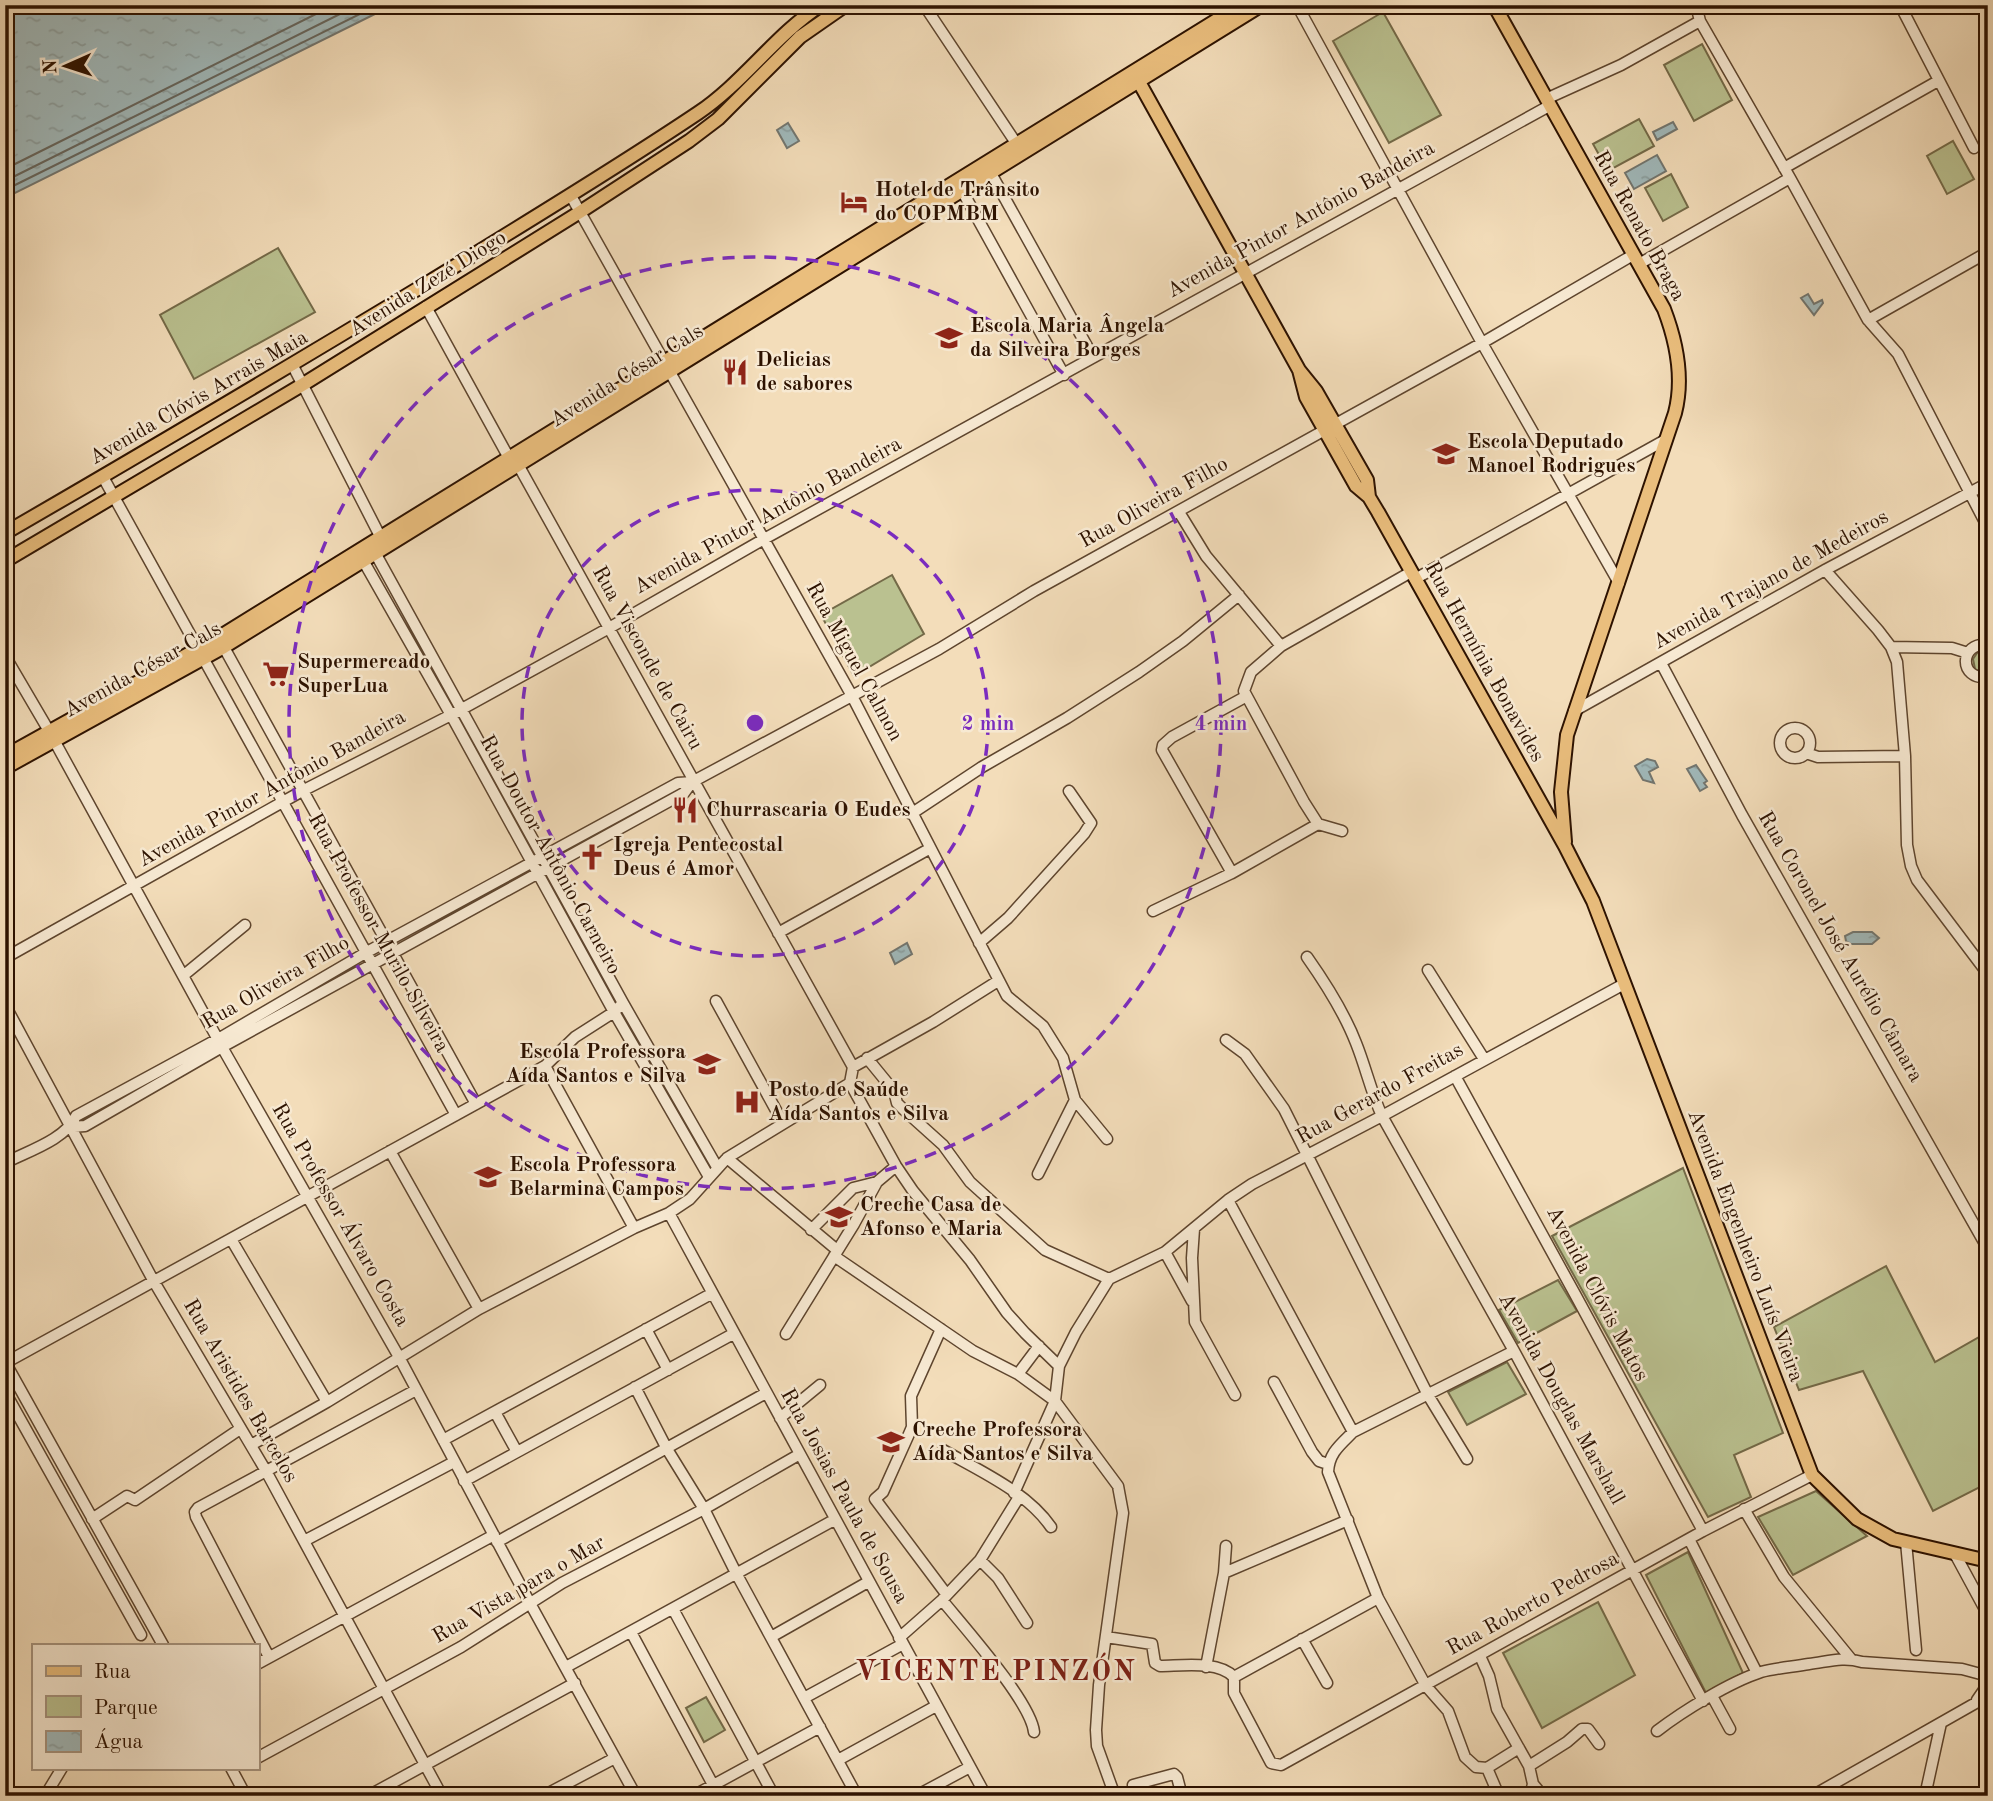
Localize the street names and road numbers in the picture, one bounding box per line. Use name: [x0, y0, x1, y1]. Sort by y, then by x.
street label: Avenida Pintor Antônio Bandeira: [1164, 138, 1438, 302]
street label: Rua Renato Braga: [1589, 148, 1689, 304]
street label: Avenida Zezé Diogo: [346, 227, 510, 341]
street label: Avenida César Cals: [547, 321, 707, 431]
street label: Avenida Clóvis Arrais Maia: [86, 327, 312, 469]
street label: Avenida Pintor Antônio Bandeira: [631, 434, 905, 598]
street label: Rua Oliveira Filho: [1076, 454, 1232, 552]
street label: Avenida Trajano de Medeiros: [1650, 506, 1892, 654]
street label: Rua Hermínia Bonavides: [1420, 558, 1548, 766]
street label: Rua Visconde de Cairu: [588, 563, 706, 753]
street label: Rua Miguel Calmon: [802, 579, 906, 745]
street label: Avenida César Cals: [61, 618, 225, 722]
street label: Avenida Pintor Antônio Bandeira: [135, 707, 409, 871]
street label: Rua Doutor Antônio Carneiro: [475, 732, 625, 978]
street label: Rua Coronel José Aurélio Câmara: [1754, 808, 1926, 1086]
street label: Rua Professor Murilo Silveira: [304, 810, 452, 1056]
street label: Rua Oliveira Filho: [199, 932, 353, 1034]
street label: Rua Gerardo Freitas: [1293, 1039, 1467, 1149]
street label: Rua Professor Álvaro Costa: [267, 1098, 416, 1330]
street label: Avenida Engenheiro Luís Vieira: [1683, 1107, 1807, 1385]
street label: Avenida Clóvis Matos: [1542, 1203, 1652, 1385]
street label: Avenida Douglas Marshall: [1494, 1290, 1628, 1508]
street label: Rua Aristides Barcelos: [179, 1296, 301, 1486]
street label: Rua Josias Paula de Sousa: [776, 1385, 912, 1607]
street label: Rua Vista para o Mar: [429, 1532, 609, 1648]
street label: Rua Roberto Pedrosa: [1444, 1548, 1622, 1660]

